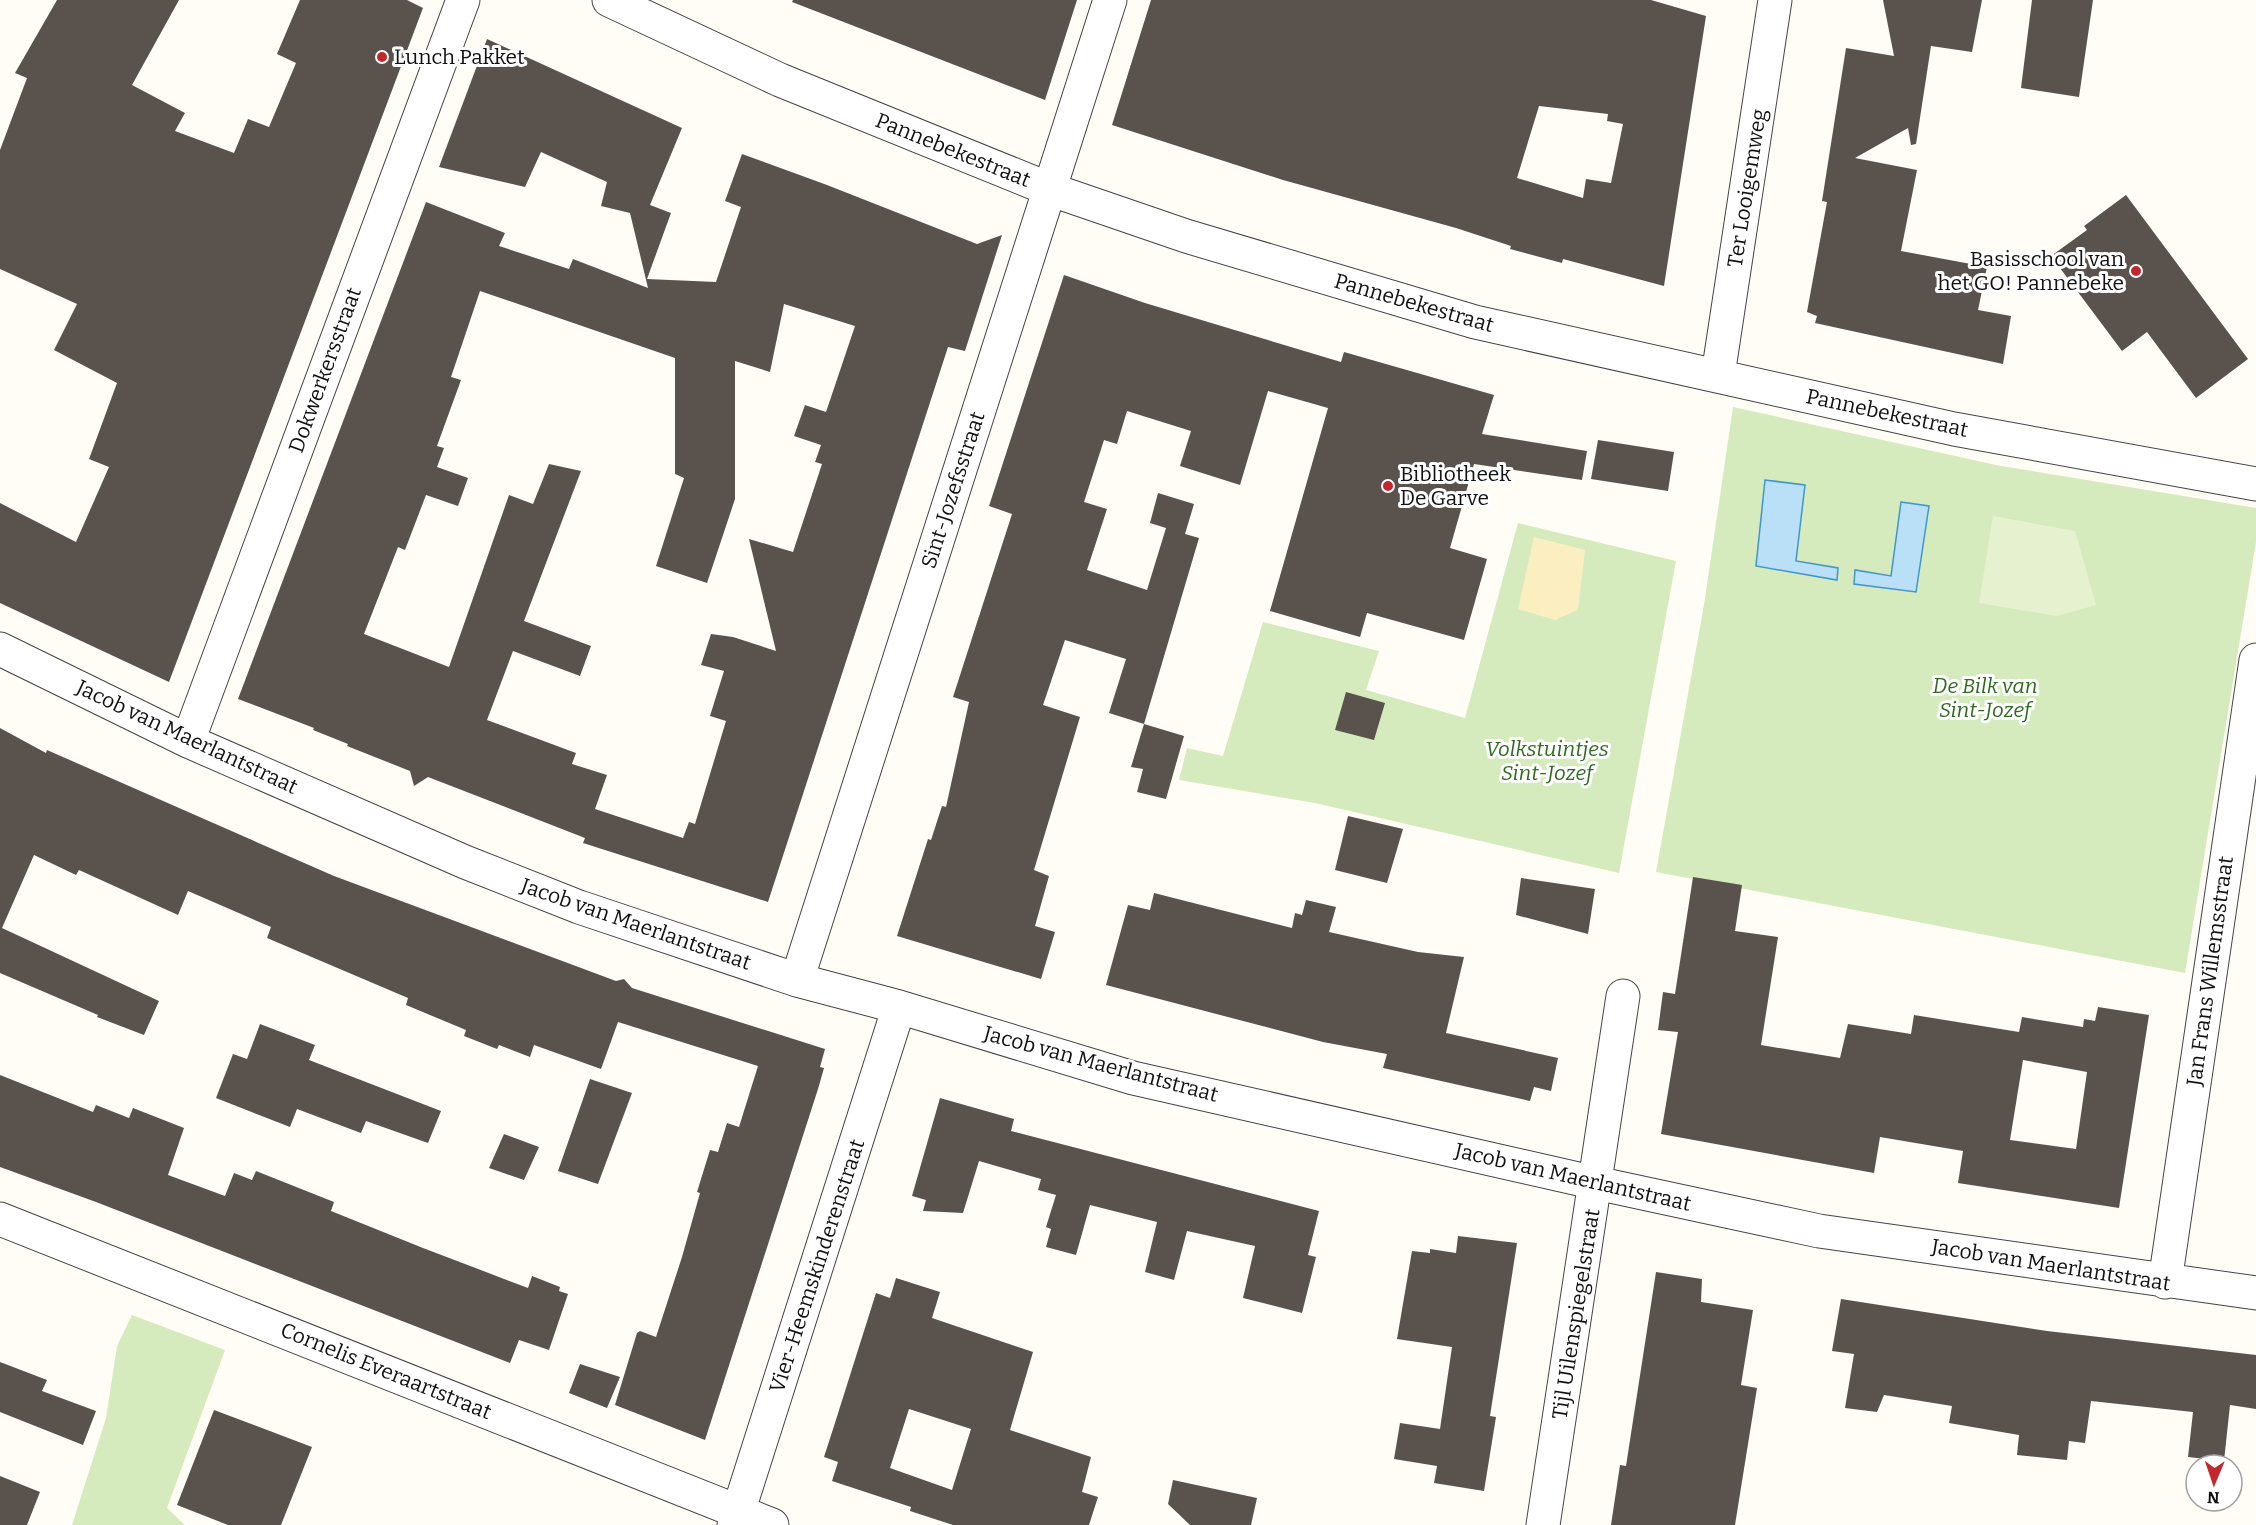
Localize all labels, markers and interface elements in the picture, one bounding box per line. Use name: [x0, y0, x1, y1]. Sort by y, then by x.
place label: Lunch Pakket: [394, 44, 525, 70]
marker: Lunch Pakket: [375, 50, 389, 64]
street label: Pannebekestraat: [872, 107, 1035, 193]
street label: Ter Looigemweg: [1722, 107, 1772, 269]
place label: Basisschool van het GO! Pannebeke: [1937, 246, 2124, 296]
marker: Basisschool van het GO! Pannebeke: [2129, 264, 2143, 278]
street label: Pannebekestraat: [1331, 268, 1497, 338]
street label: Dokwerkersstraat: [283, 283, 367, 456]
street label: Pannebekestraat: [1804, 383, 1971, 443]
street label: Sint-Jozefsstraat: [915, 408, 991, 572]
place label: Bibliotheek De Garve: [1400, 461, 1511, 511]
marker: Bibliotheek De Garve: [1381, 479, 1395, 493]
park label: De Bilk van Sint-Jozef: [1933, 673, 2037, 723]
street label: Jacob van Maerlantstraat: [71, 674, 302, 800]
park label: Volkstuintjes Sint-Jozef: [1485, 736, 1609, 786]
street label: Jan Frans Willemsstraat: [2181, 854, 2239, 1089]
street label: Jacob van Maerlantstraat: [517, 872, 755, 976]
street label: Jacob van Maerlantstraat: [980, 1020, 1221, 1108]
street label: Vier-Heemskinderenstraat: [764, 1136, 870, 1396]
street label: Jacob van Maerlantstraat: [1451, 1137, 1694, 1217]
street label: Tijl Uilenspiegelstraat: [1546, 1206, 1606, 1421]
street label: Jacob van Maerlantstraat: [1929, 1233, 2173, 1297]
street label: Cornelis Everaartstraat: [277, 1317, 496, 1425]
north arrow: [2184, 1453, 2244, 1513]
text: N: [2207, 1488, 2220, 1507]

